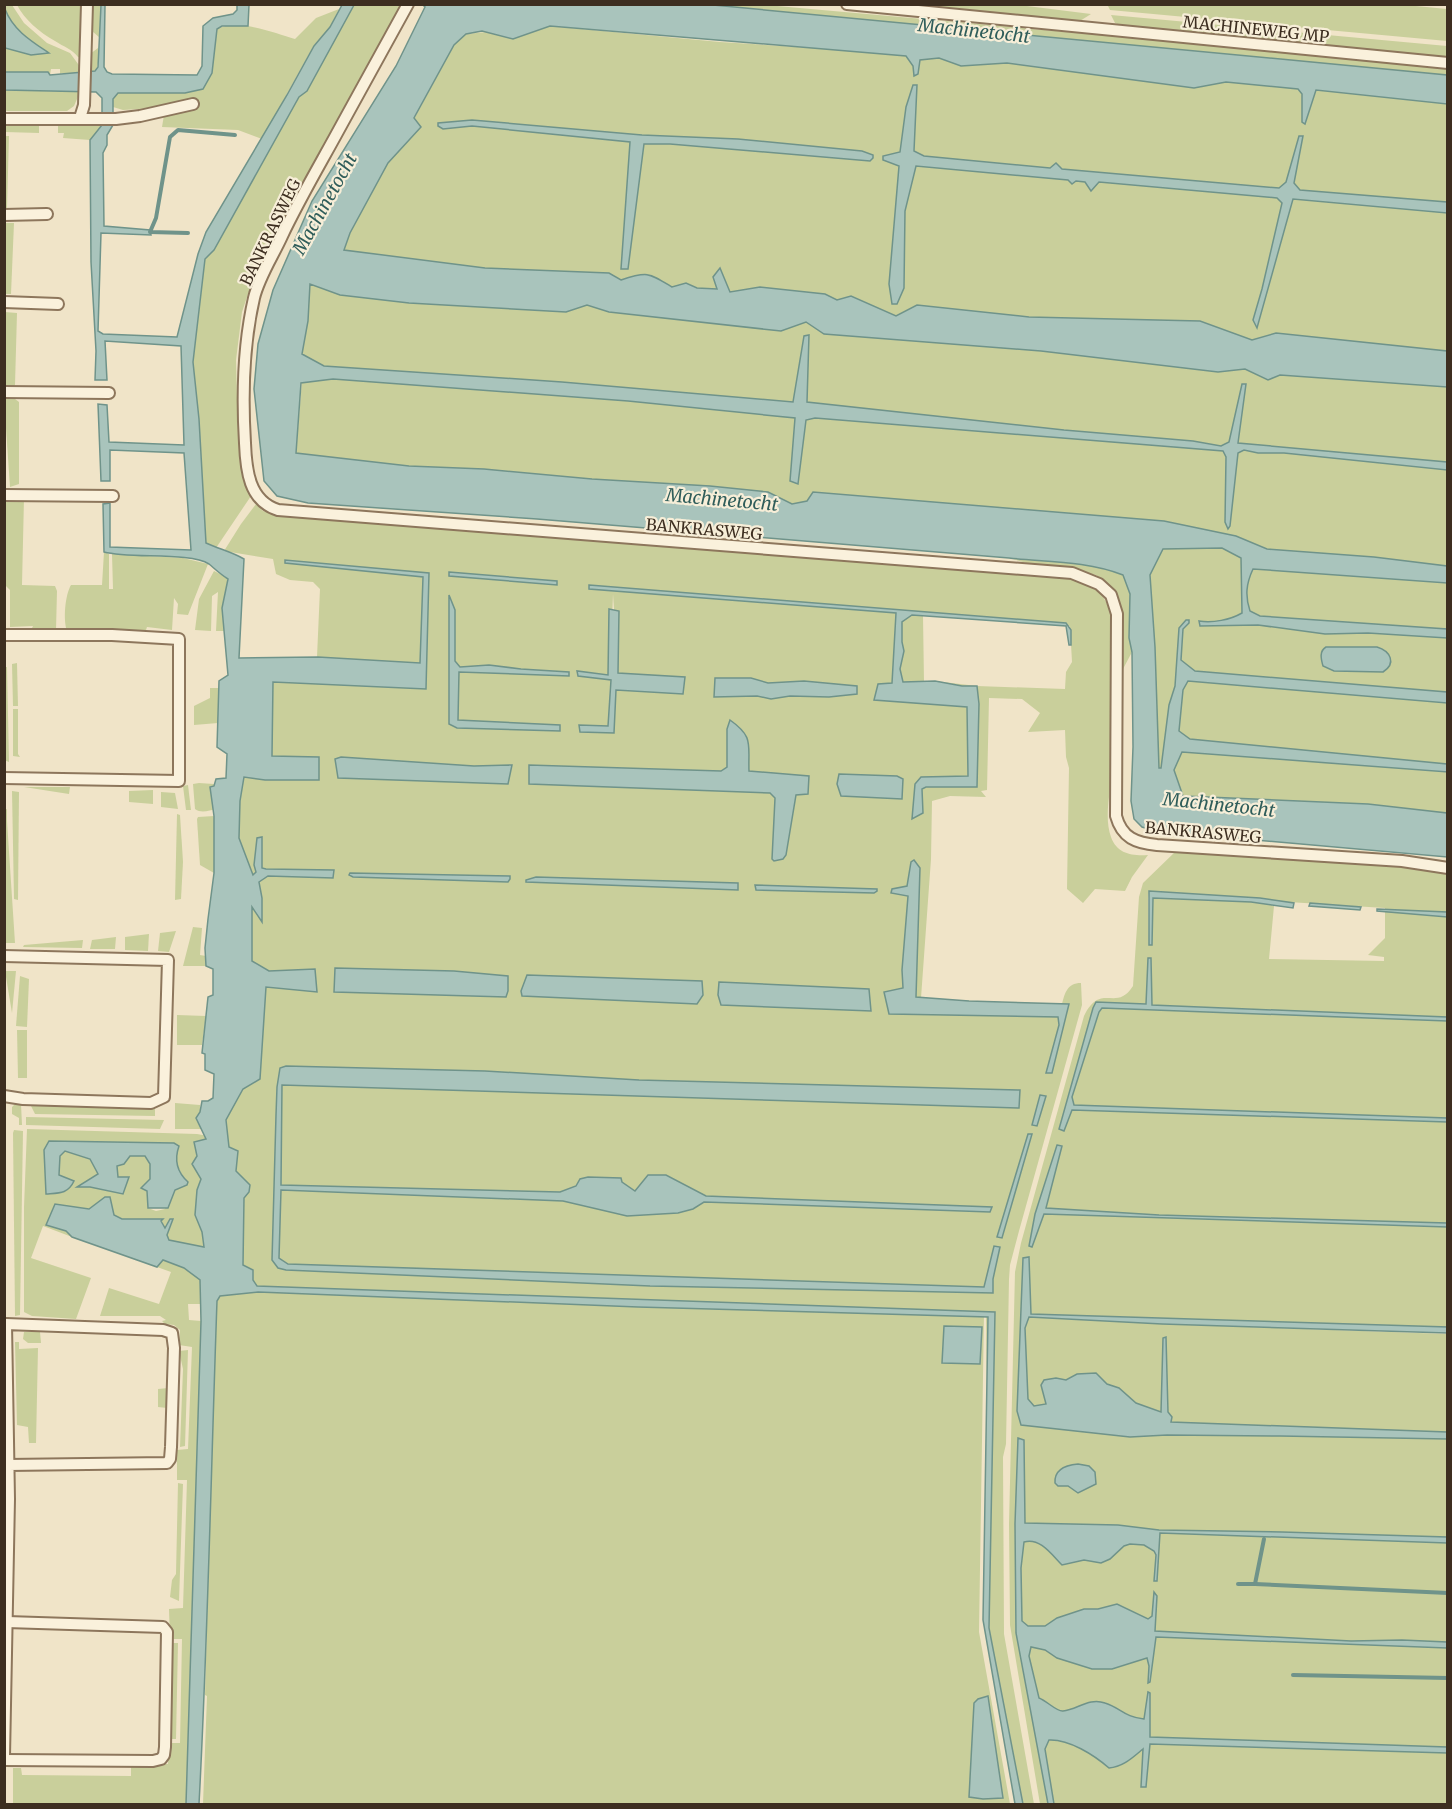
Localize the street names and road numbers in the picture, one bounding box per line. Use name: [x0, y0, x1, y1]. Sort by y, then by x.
street label: MACHINEWEG MP: [1182, 11, 1330, 47]
street label: BANKRASWEG: [235, 175, 305, 289]
street label: BANKRASWEG: [645, 514, 763, 544]
street label: BANKRASWEG: [1144, 817, 1262, 847]

